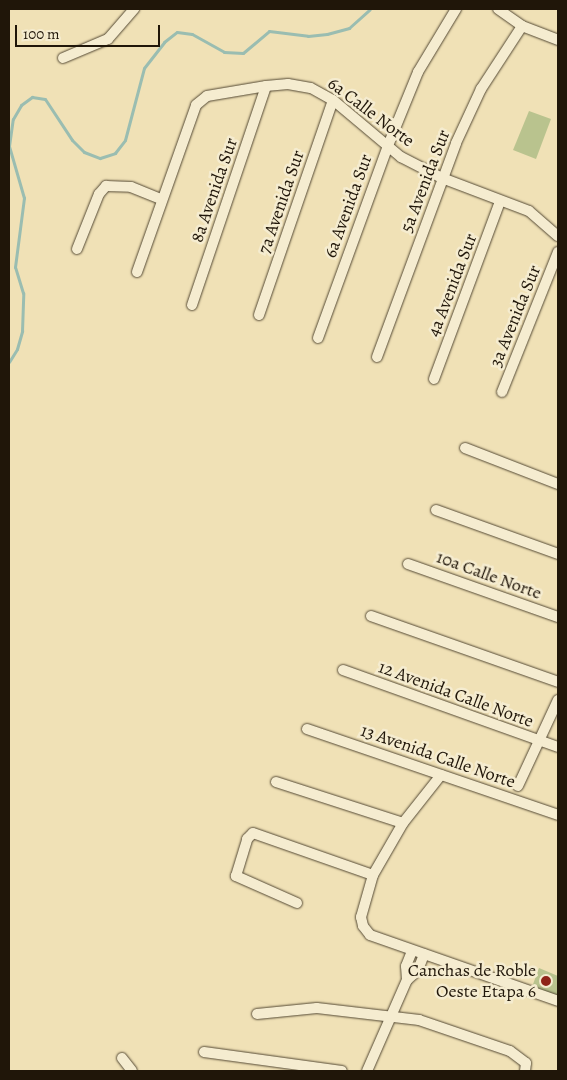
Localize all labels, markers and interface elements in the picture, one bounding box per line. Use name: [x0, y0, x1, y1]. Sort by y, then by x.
scale bar: [18, 15, 162, 47]
text: 100 m: [23, 24, 60, 44]
street label: 6a Calle Norte: [323, 72, 419, 152]
street label: 5a Avenida Sur: [396, 127, 454, 235]
street label: 8a Avenida Sur: [186, 135, 242, 245]
street label: 7a Avenida Sur: [253, 147, 309, 257]
street label: 6a Avenida Sur: [319, 151, 377, 261]
street label: 4a Avenida Sur: [422, 230, 482, 340]
street label: 3a Avenida Sur: [485, 262, 545, 370]
street label: 10a Calle Norte: [434, 546, 544, 604]
street label: 12 Avenida Calle Norte: [376, 656, 536, 732]
street label: 13 Avenida Calle Norte: [358, 719, 518, 793]
place label: Canchas de Roble Oeste Etapa 6: [408, 960, 536, 1002]
marker: Canchas de Roble Oeste Etapa 6: [540, 975, 552, 987]

